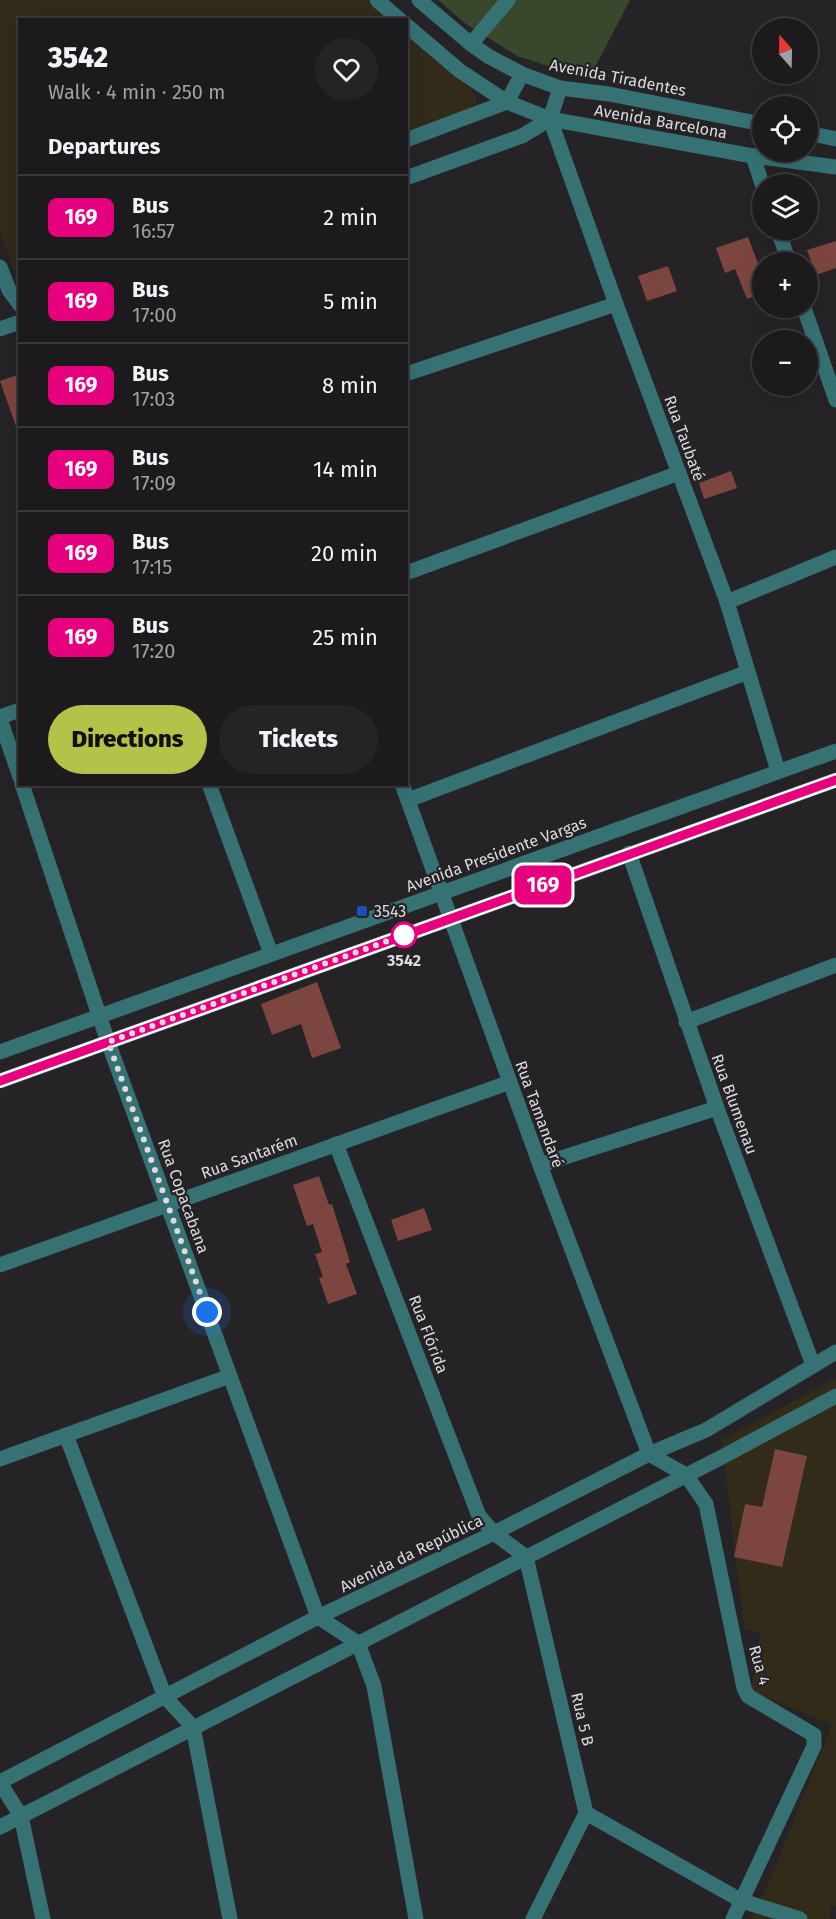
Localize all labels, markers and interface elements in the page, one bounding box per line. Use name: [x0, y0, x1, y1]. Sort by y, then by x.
north arrow: [752, 18, 818, 84]
map controls: [752, 18, 818, 396]
button: heart: [315, 38, 378, 101]
text: 3542: [48, 41, 108, 74]
street label: Avenida Tiradentes: [548, 55, 688, 100]
text: Walk · 4 min · 250 m: [48, 80, 225, 104]
button: locate: [752, 96, 818, 162]
street label: Avenida Barcelona: [593, 100, 729, 143]
text: Departures: [48, 133, 160, 160]
button: layers: [752, 174, 818, 240]
text: Bus: [132, 192, 169, 219]
text: 169: [64, 204, 98, 230]
text: 2 min: [323, 204, 378, 231]
text: 16:57: [132, 219, 175, 243]
button: +: [752, 252, 818, 318]
text: Bus: [132, 276, 169, 303]
text: 169: [64, 288, 98, 314]
text: 5 min: [323, 288, 378, 315]
text: 17:00: [132, 303, 177, 327]
button: −: [752, 330, 818, 396]
text: Bus: [132, 360, 169, 387]
text: 169: [64, 372, 98, 398]
text: 8 min: [322, 372, 378, 399]
text: 17:03: [132, 387, 175, 411]
street label: Rua Taubaté: [660, 393, 709, 484]
text: Bus: [132, 444, 169, 471]
text: 169: [64, 456, 98, 482]
text: 14 min: [313, 456, 378, 483]
text: 17:09: [132, 471, 176, 495]
text: Bus: [132, 528, 169, 555]
text: 169: [64, 540, 98, 566]
text: 20 min: [311, 540, 378, 567]
text: 17:15: [132, 555, 172, 579]
text: Bus: [132, 612, 169, 639]
text: 169: [64, 624, 98, 650]
text: 25 min: [312, 624, 378, 651]
text: 17:20: [132, 639, 175, 663]
button: Directions: [48, 705, 207, 774]
button: Tickets: [219, 705, 378, 774]
street label: Avenida Presidente Vargas: [403, 813, 589, 896]
line badge: 169: [508, 866, 578, 904]
text: 169: [526, 872, 560, 898]
place label: 3543: [374, 902, 406, 921]
marker: 3543: [355, 904, 369, 918]
marker: 3542: [391, 922, 417, 948]
place label: 3542: [386, 951, 421, 970]
street label: Rua Blumenau: [708, 1051, 761, 1157]
street label: Rua Tamandaré: [511, 1058, 568, 1170]
street label: Rua Santarém: [198, 1130, 300, 1183]
street label: Rua Copacabana: [154, 1136, 213, 1256]
street label: Rua Flórida: [405, 1292, 452, 1376]
your location: [192, 1297, 222, 1327]
street label: Avenida da República: [337, 1511, 486, 1596]
street label: Rua 4: [745, 1643, 774, 1688]
street label: Rua 5 B: [567, 1691, 598, 1748]

